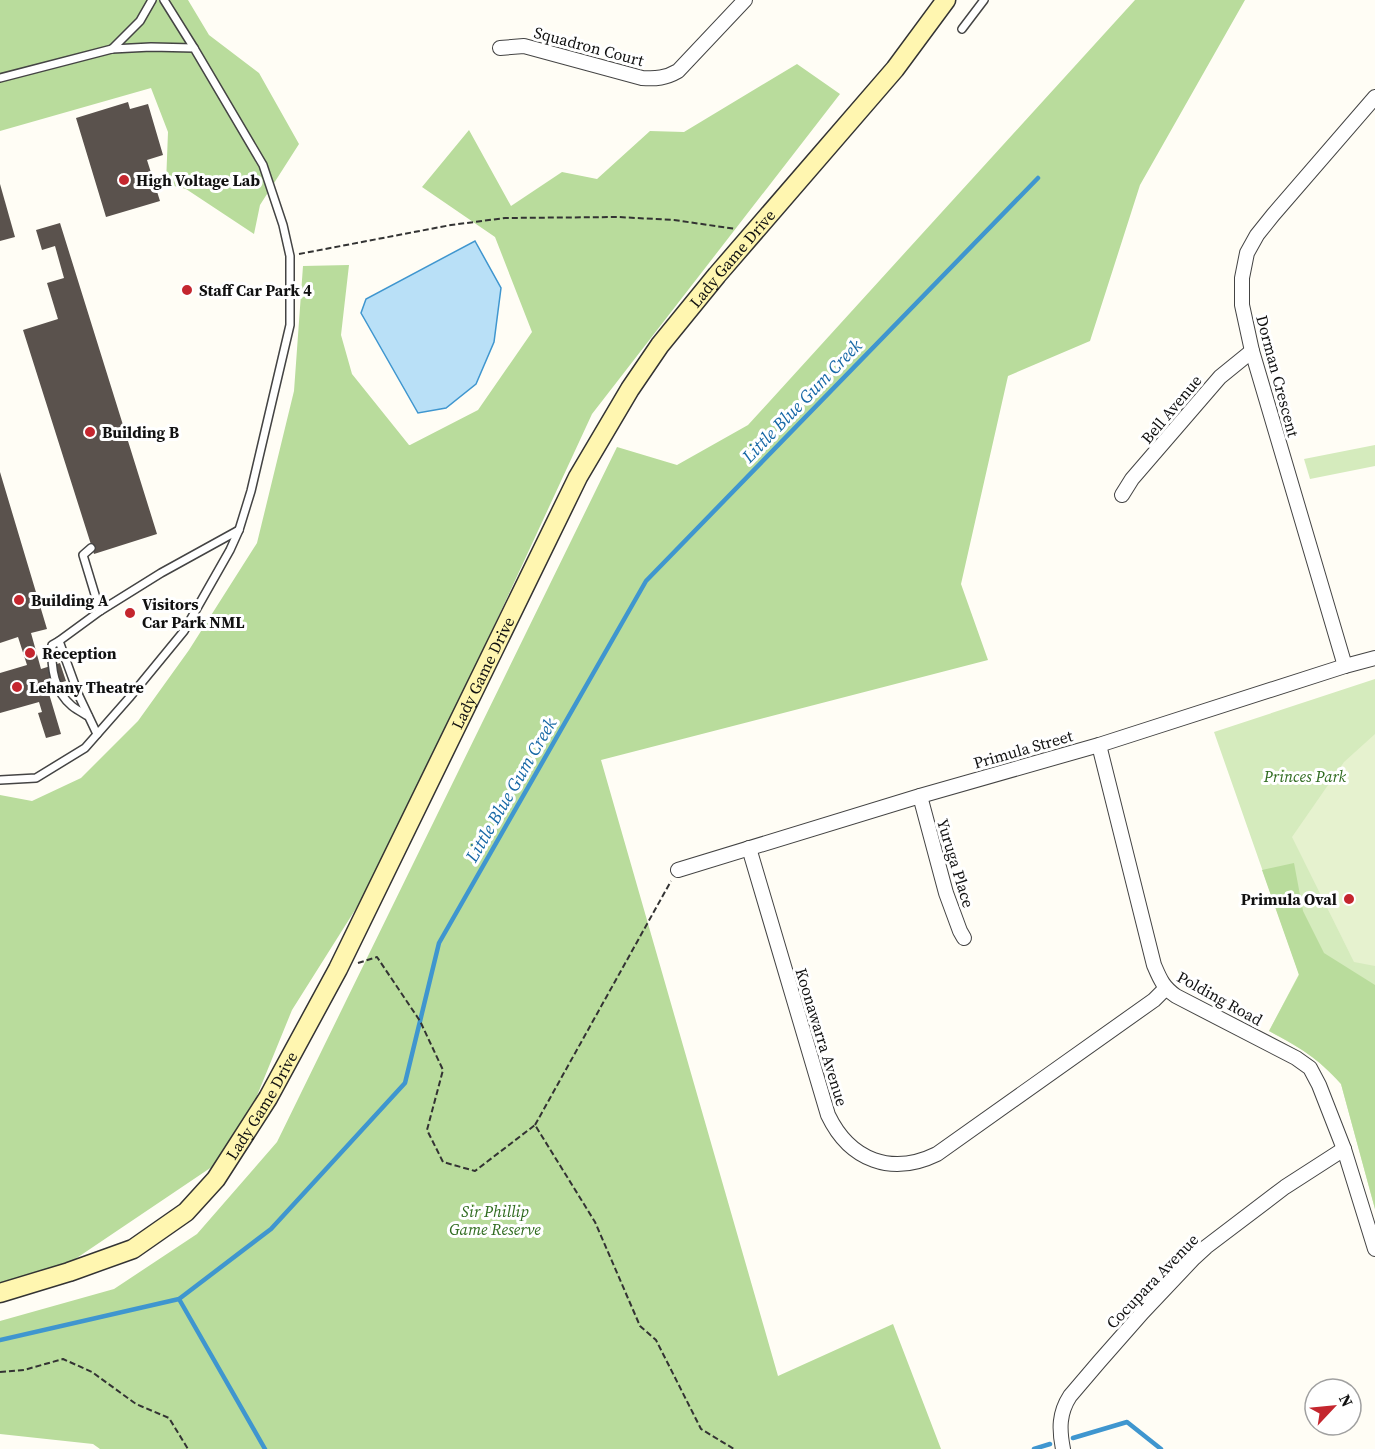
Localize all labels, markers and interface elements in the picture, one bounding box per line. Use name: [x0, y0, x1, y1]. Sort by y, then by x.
street label: Squadron Court: [532, 21, 647, 71]
place label: High Voltage Lab: [136, 169, 260, 191]
marker: High Voltage Lab: [117, 173, 131, 187]
street label: Lady Game Drive: [684, 204, 780, 312]
place label: Staff Car Park 4: [199, 279, 312, 301]
marker: Staff Car Park 4: [180, 283, 194, 297]
street label: Dorman Crescent: [1251, 313, 1305, 440]
water label: Little Blue Gum Creek: [735, 333, 868, 469]
street label: Bell Avenue: [1136, 370, 1206, 448]
place label: Building B: [102, 421, 180, 443]
marker: Building B: [83, 425, 97, 439]
place label: Building A: [31, 589, 109, 611]
marker: Building A: [12, 593, 26, 607]
place label: Visitors Car Park NML: [142, 593, 245, 633]
marker: Visitors Car Park NML: [123, 606, 137, 620]
street label: Lady Game Drive: [446, 613, 519, 733]
place label: Reception: [42, 642, 117, 664]
marker: Reception: [23, 646, 37, 660]
place label: Lehany Theatre: [29, 676, 144, 698]
marker: Lehany Theatre: [10, 680, 24, 694]
water label: Little Blue Gum Creek: [458, 712, 562, 867]
street label: Primula Street: [971, 724, 1076, 774]
park label: Princes Park: [1263, 765, 1347, 787]
street label: Yuruga Place: [932, 816, 980, 910]
place label: Primula Oval: [1241, 888, 1337, 910]
marker: Primula Oval: [1342, 892, 1356, 906]
street label: Koonawarra Avenue: [791, 965, 853, 1109]
street label: Polding Road: [1173, 966, 1267, 1030]
street label: Lady Game Drive: [220, 1047, 302, 1164]
park label: Sir Phillip Game Reserve: [449, 1200, 541, 1240]
street label: Cocupara Avenue: [1101, 1229, 1203, 1333]
north arrow: [1303, 1377, 1363, 1437]
text: N: [1334, 1390, 1359, 1411]

